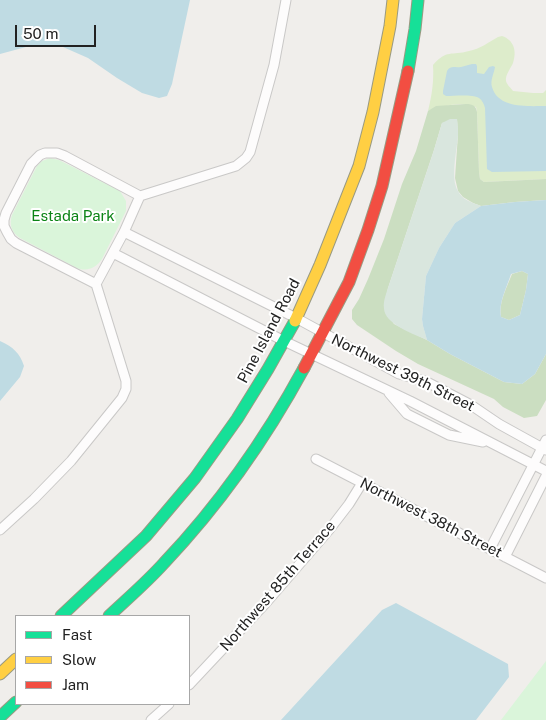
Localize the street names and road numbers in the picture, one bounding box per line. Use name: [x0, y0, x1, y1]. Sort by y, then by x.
street label: Pine Island Road: [234, 276, 304, 386]
street label: Northwest 39th Street: [328, 330, 478, 416]
street label: Northwest 38th Street: [357, 474, 505, 562]
street label: Northwest 85th Terrace: [217, 517, 339, 655]

